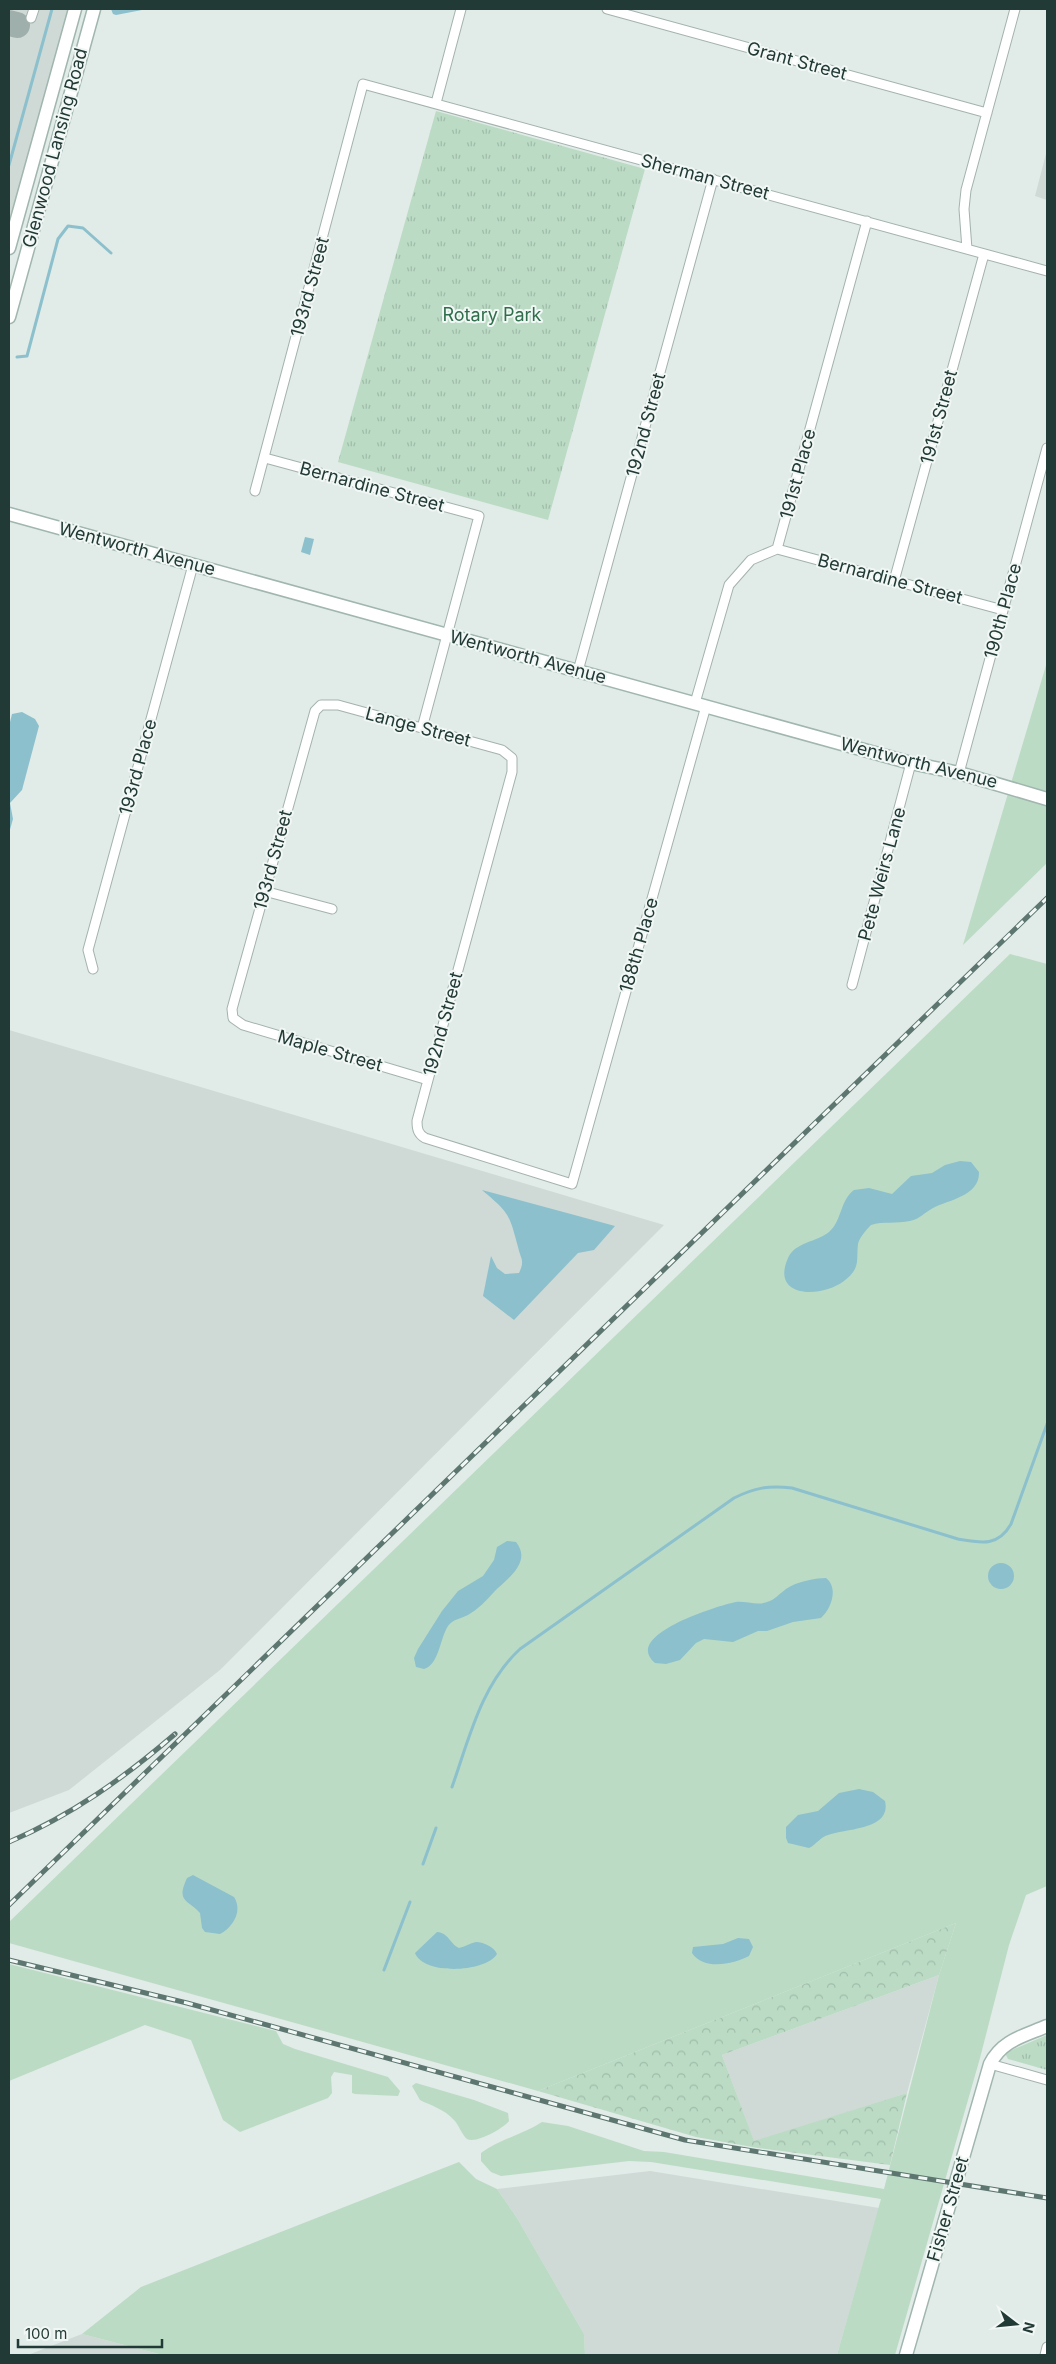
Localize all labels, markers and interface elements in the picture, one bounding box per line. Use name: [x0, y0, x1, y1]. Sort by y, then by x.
street label: Grant Street: [745, 37, 850, 84]
street label: Glenwood Lansing Road: [18, 46, 91, 250]
street label: Sherman Street: [639, 149, 772, 204]
street label: 193rd Street: [286, 234, 333, 339]
park label: Rotary Park: [443, 304, 542, 325]
street label: 191st Street: [916, 367, 961, 466]
street label: 192nd Street: [622, 370, 670, 479]
street label: 191st Place: [775, 426, 820, 522]
street label: Bernardine Street: [297, 457, 447, 516]
street label: Wentworth Avenue: [57, 518, 218, 580]
street label: Bernardine Street: [815, 549, 965, 608]
street label: 190th Place: [980, 561, 1025, 661]
street label: Wentworth Avenue: [448, 626, 609, 688]
street label: Lange Street: [363, 702, 473, 751]
street label: 193rd Place: [115, 716, 160, 817]
street label: Wentworth Avenue: [838, 733, 1000, 792]
street label: Pete Weirs Lane: [854, 805, 909, 943]
street label: 193rd Street: [249, 807, 296, 912]
street label: 188th Place: [615, 895, 662, 995]
street label: 192nd Street: [419, 969, 467, 1078]
street label: Maple Street: [275, 1026, 385, 1076]
street label: Fisher Street: [923, 2154, 973, 2264]
north arrow: [991, 2299, 1041, 2349]
scale bar: [18, 2316, 161, 2348]
text: N: [1019, 2320, 1039, 2335]
text: 100 m: [25, 2324, 67, 2343]

